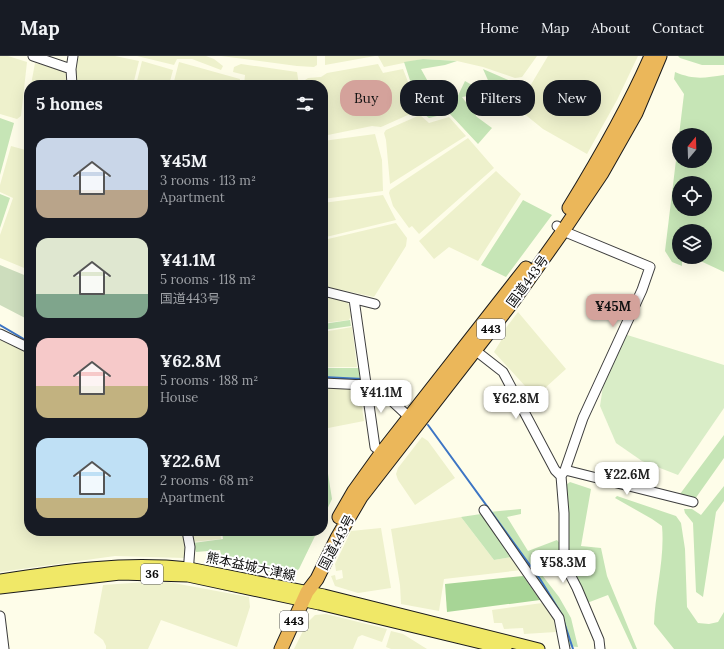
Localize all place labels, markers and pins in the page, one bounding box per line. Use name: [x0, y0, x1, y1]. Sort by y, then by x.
pin: ¥45M: [589, 294, 637, 328]
pin: ¥41.1M: [348, 380, 414, 414]
pin: ¥62.8M: [483, 386, 549, 420]
pin: ¥22.6M: [594, 462, 660, 496]
pin: ¥58.3M: [530, 550, 596, 584]

